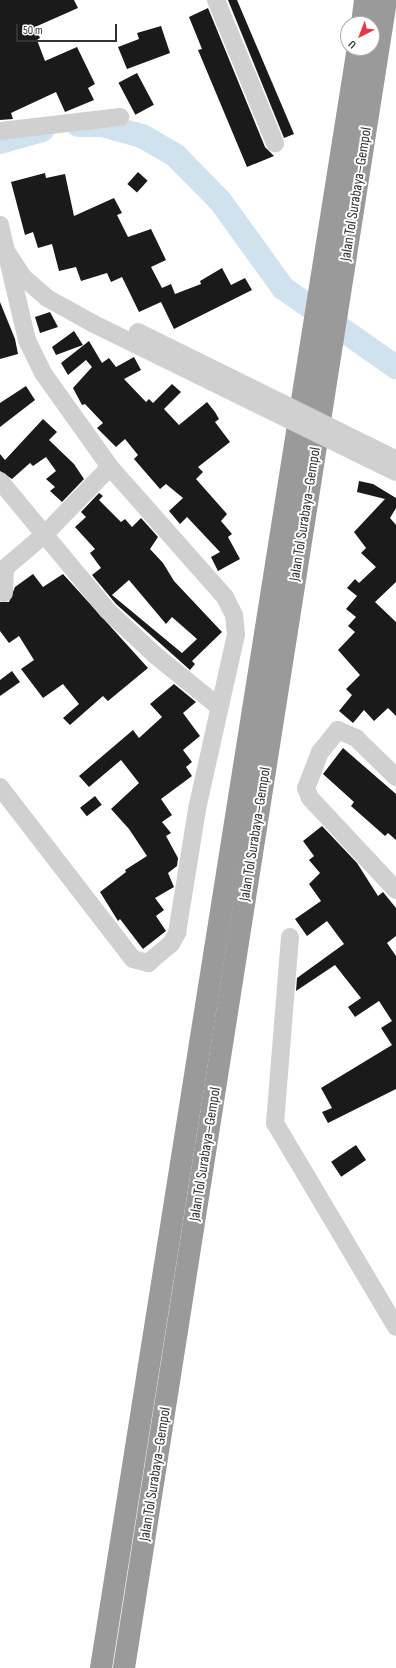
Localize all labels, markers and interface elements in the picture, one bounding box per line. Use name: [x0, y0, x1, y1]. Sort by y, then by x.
scale bar: [18, 16, 119, 42]
north arrow: [340, 16, 380, 56]
text: 50 m: [23, 23, 43, 38]
text: U: [346, 38, 359, 51]
street label: Jalan Tol Surabaya–Gempol: [337, 126, 375, 262]
street label: Jalan Tol Surabaya–Gempol: [286, 446, 324, 582]
street label: Jalan Tol Surabaya–Gempol: [236, 766, 274, 902]
street label: Jalan Tol Surabaya–Gempol: [186, 1086, 224, 1222]
street label: Jalan Tol Surabaya–Gempol: [136, 1406, 174, 1542]

